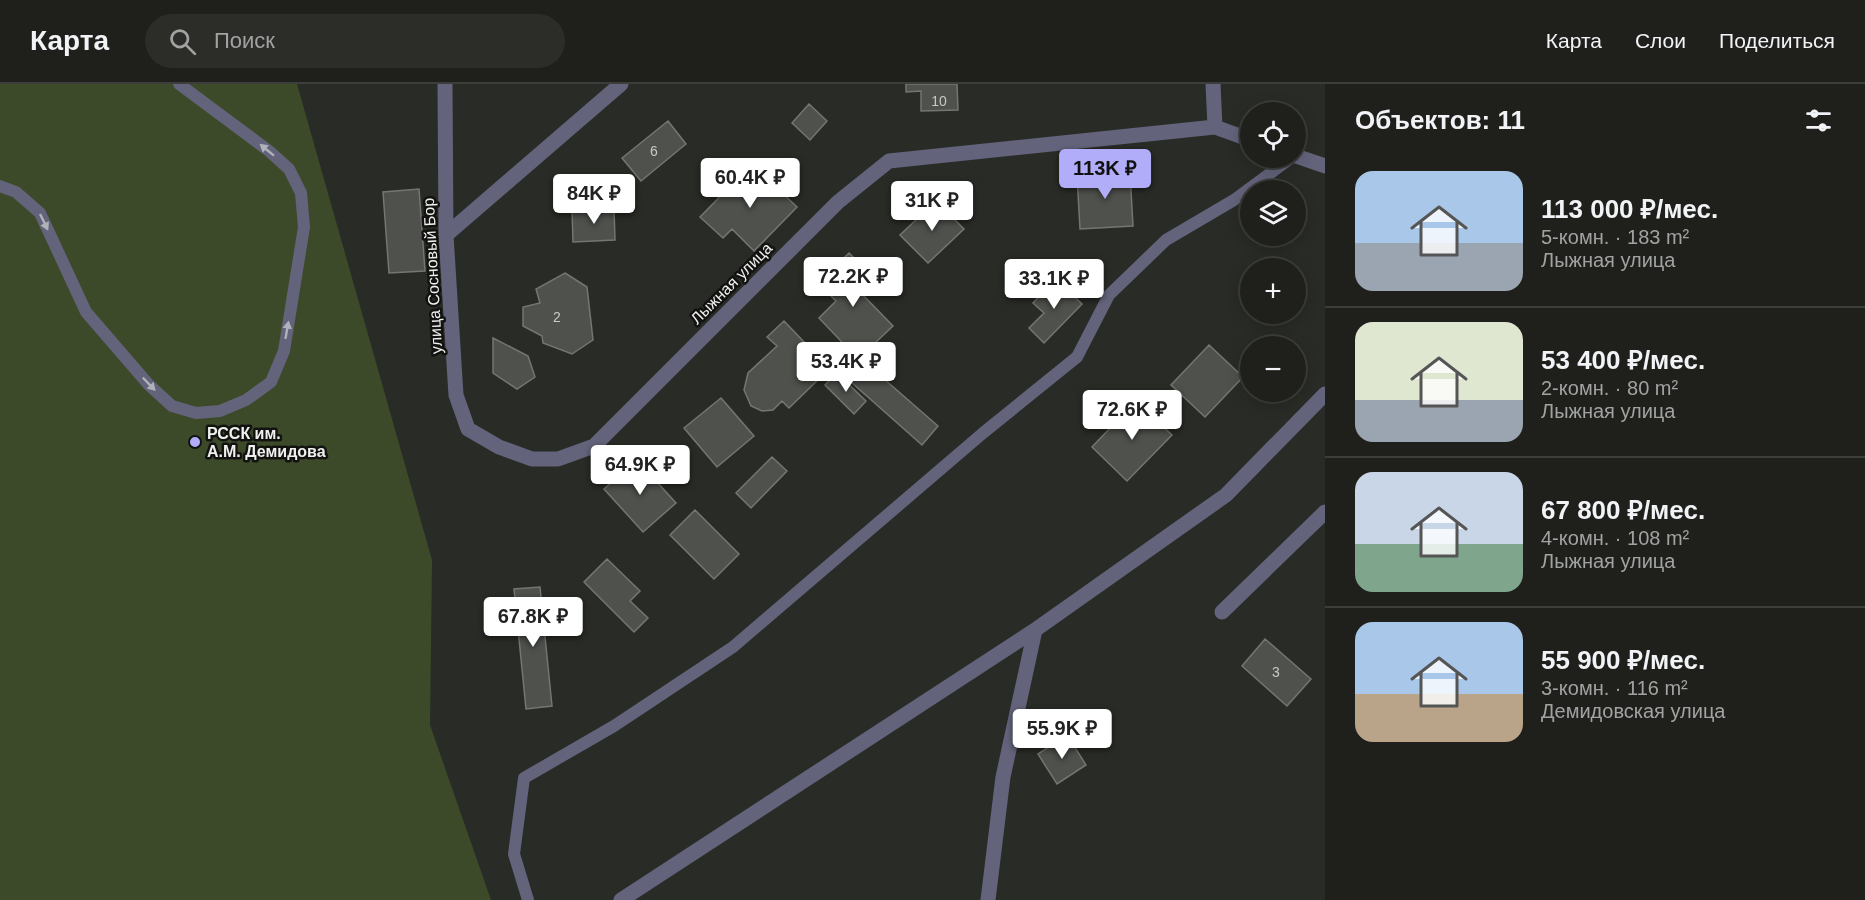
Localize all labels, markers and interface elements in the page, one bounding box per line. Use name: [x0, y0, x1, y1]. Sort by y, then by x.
search box: [145, 14, 565, 68]
text: Карта: [30, 25, 109, 56]
icon: search: [166, 25, 199, 58]
text: Поиск: [214, 28, 275, 53]
text: Карта: [1546, 29, 1602, 52]
text: Слои: [1635, 29, 1686, 52]
text: Поделиться: [1719, 29, 1835, 52]
house number: 10: [931, 93, 947, 109]
map controls: [1240, 102, 1306, 402]
button: locate: [1240, 102, 1306, 168]
icon: filters: [1802, 104, 1835, 137]
text: Объектов: 11: [1355, 105, 1525, 135]
house number: 6: [650, 143, 658, 159]
one-way arrow: [259, 144, 274, 156]
pin: 113K ₽: [1056, 149, 1154, 200]
text: 113K ₽: [1073, 157, 1137, 179]
pin: 60.4K ₽: [695, 158, 805, 209]
text: 60.4K ₽: [715, 166, 785, 188]
pin: 84K ₽: [552, 174, 636, 225]
button: layers: [1240, 180, 1306, 246]
pin: 31K ₽: [890, 181, 974, 232]
text: 84K ₽: [567, 182, 621, 204]
text: 31K ₽: [905, 189, 959, 211]
text: 113 000 ₽/мес.: [1541, 194, 1718, 224]
icon: home: [1403, 195, 1475, 267]
street label: улица Сосновый Бор: [420, 197, 445, 354]
one-way arrow: [39, 213, 48, 230]
text: 5-комн. · 183 m²: [1541, 226, 1689, 248]
street label: Лыжная улица: [687, 239, 775, 327]
text: Лыжная улица: [1541, 249, 1675, 271]
pin: 72.2K ₽: [798, 257, 908, 308]
button: +: [1240, 258, 1306, 324]
pin: 33.1K ₽: [999, 259, 1109, 310]
text: 72.2K ₽: [818, 265, 888, 287]
text: 33.1K ₽: [1019, 267, 1089, 289]
house number: 2: [553, 309, 561, 325]
one-way arrow: [283, 320, 292, 339]
button: −: [1240, 336, 1306, 402]
pin: 53.4K ₽: [791, 342, 901, 393]
text: 53 400 ₽/мес.: [1541, 345, 1705, 375]
icon: home: [1403, 346, 1475, 418]
text: 53.4K ₽: [811, 350, 881, 372]
one-way arrow: [141, 377, 155, 391]
text: 2-комн. · 80 m²: [1541, 377, 1678, 399]
pin: 72.6K ₽: [1077, 390, 1187, 441]
text: 72.6K ₽: [1097, 398, 1167, 420]
text: Лыжная улица: [1541, 400, 1675, 422]
place label: РССК им. А.М. Демидова: [207, 425, 326, 460]
marker: РССК им. А.М. Демидова: [188, 435, 202, 449]
pin: 64.9K ₽: [585, 445, 695, 496]
text: 64.9K ₽: [605, 453, 675, 475]
text: 67 800 ₽/мес.: [1541, 495, 1705, 525]
icon: home: [1403, 496, 1475, 568]
text: 4-комн. · 108 m²: [1541, 527, 1689, 549]
text: Лыжная улица: [1541, 550, 1675, 572]
pin: 67.8K ₽: [478, 597, 588, 648]
text: 67.8K ₽: [498, 605, 568, 627]
text: 55 900 ₽/мес.: [1541, 645, 1705, 675]
icon: home: [1403, 646, 1475, 718]
house number: 3: [1272, 664, 1280, 680]
text: 3-комн. · 116 m²: [1541, 677, 1688, 699]
text: Демидовская улица: [1541, 700, 1725, 722]
pin: 55.9K ₽: [1007, 709, 1117, 760]
text: 55.9K ₽: [1027, 717, 1097, 739]

